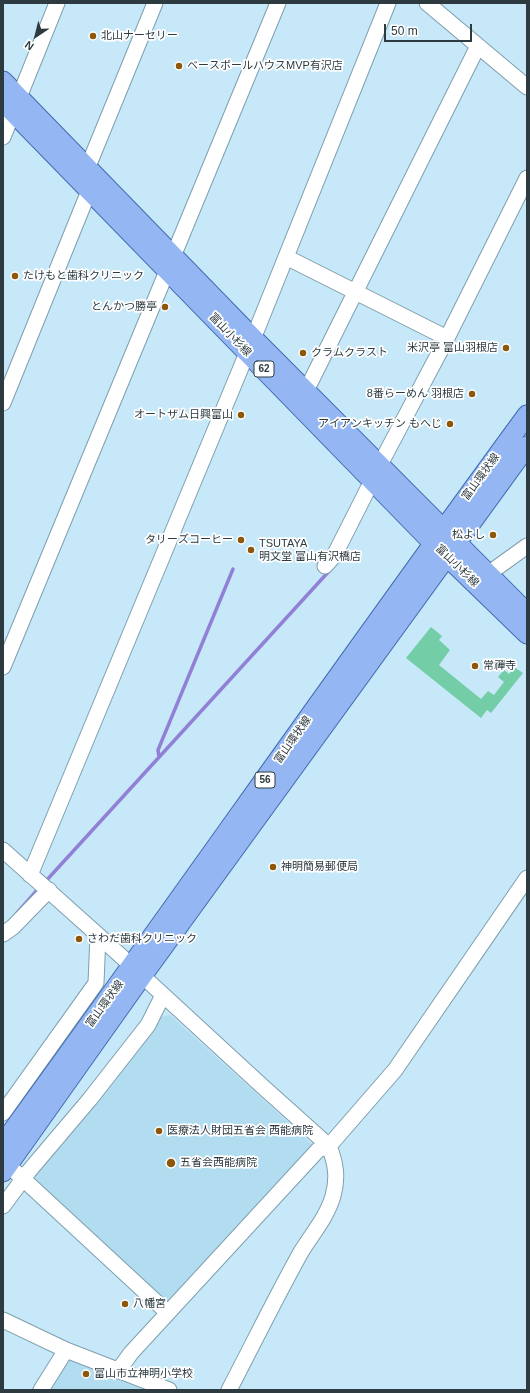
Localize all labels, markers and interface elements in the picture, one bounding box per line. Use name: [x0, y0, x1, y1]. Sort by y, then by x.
north arrow: [16, 16, 56, 56]
scale bar: [386, 16, 474, 42]
text: 50 m: [391, 24, 418, 38]
place label: 北山ナーセリー: [101, 29, 178, 43]
marker: 北山ナーセリー: [88, 31, 98, 41]
text: N: [22, 39, 36, 53]
place label: ベースボールハウスMVP有沢店: [187, 59, 343, 73]
marker: ベースボールハウスMVP有沢店: [174, 61, 184, 71]
place label: たけもと歯科クリニック: [23, 269, 144, 283]
marker: たけもと歯科クリニック: [10, 271, 20, 281]
place label: とんかつ勝亭: [91, 300, 157, 314]
marker: とんかつ勝亭: [160, 302, 170, 312]
street label: 富山小杉線: [206, 311, 254, 359]
place label: 米沢亭 富山羽根店: [407, 341, 498, 355]
marker: 米沢亭 富山羽根店: [501, 343, 511, 353]
place label: クラムクラスト: [311, 346, 388, 360]
marker: クラムクラスト: [298, 348, 308, 358]
road number: 62: [254, 361, 274, 377]
place label: 8番らーめん 羽根店: [367, 387, 464, 401]
marker: 8番らーめん 羽根店: [467, 389, 477, 399]
place label: オートザム日興富山: [134, 408, 233, 422]
marker: オートザム日興富山: [236, 410, 246, 420]
place label: アイアンキッチン もへじ: [318, 417, 442, 431]
marker: アイアンキッチン もへじ: [445, 419, 455, 429]
street label: 富山環状線: [459, 451, 503, 503]
place label: 松よし: [452, 528, 485, 542]
marker: 松よし: [488, 530, 498, 540]
place label: タリーズコーヒー: [145, 533, 233, 547]
marker: タリーズコーヒー: [236, 535, 246, 545]
place label: TSUTAYA 明文堂 富山有沢橋店: [259, 537, 361, 563]
street label: 富山小杉線: [433, 542, 481, 590]
marker: TSUTAYA 明文堂 富山有沢橋店: [246, 545, 256, 555]
place label: 常禪寺: [483, 659, 516, 673]
marker: 常禪寺: [470, 661, 480, 671]
street label: 富山環状線: [272, 714, 314, 766]
road number: 56: [255, 772, 275, 788]
place label: 神明簡易郵便局: [281, 860, 358, 874]
marker: 神明簡易郵便局: [268, 862, 278, 872]
place label: さわだ歯科クリニック: [87, 932, 197, 946]
marker: さわだ歯科クリニック: [74, 934, 84, 944]
street label: 富山環状線: [83, 978, 127, 1030]
place label: 医療法人財団五省会 西能病院: [167, 1124, 313, 1138]
marker: 医療法人財団五省会 西能病院: [154, 1126, 164, 1136]
place label: 五省会西能病院: [180, 1156, 257, 1170]
marker: 五省会西能病院: [165, 1157, 177, 1169]
place label: 八幡宮: [133, 1297, 166, 1311]
marker: 八幡宮: [120, 1299, 130, 1309]
place label: 富山市立神明小学校: [94, 1367, 193, 1381]
marker: 富山市立神明小学校: [81, 1369, 91, 1379]

